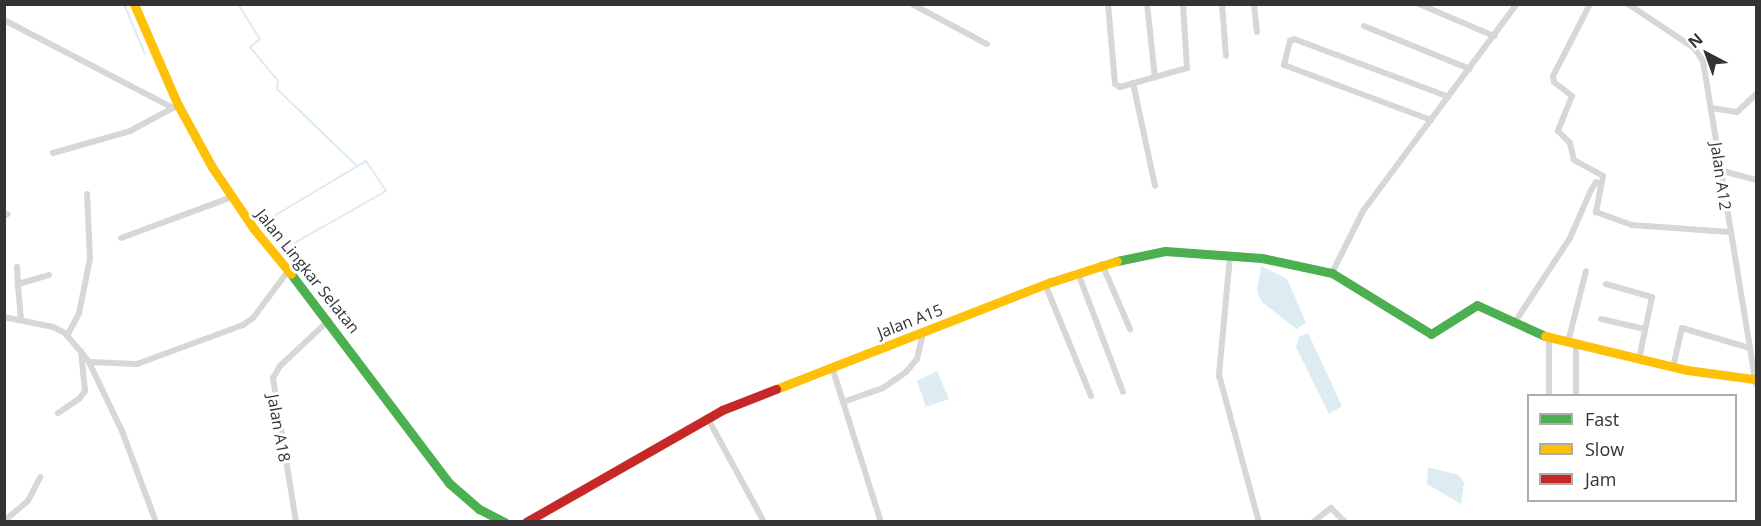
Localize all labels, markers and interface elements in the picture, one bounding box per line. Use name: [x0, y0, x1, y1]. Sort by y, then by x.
north arrow: [1677, 24, 1737, 84]
text: N: [1683, 28, 1707, 53]
street label: Jalan A12: [1707, 141, 1735, 211]
street label: Jalan Lingkar Selatan: [252, 205, 364, 337]
street label: Jalan A15: [875, 300, 945, 342]
street label: Jalan A18: [264, 393, 294, 463]
legend: [1527, 394, 1737, 502]
text: Fast: [1585, 407, 1619, 431]
text: Slow: [1585, 437, 1624, 461]
text: Jam: [1585, 467, 1617, 491]

